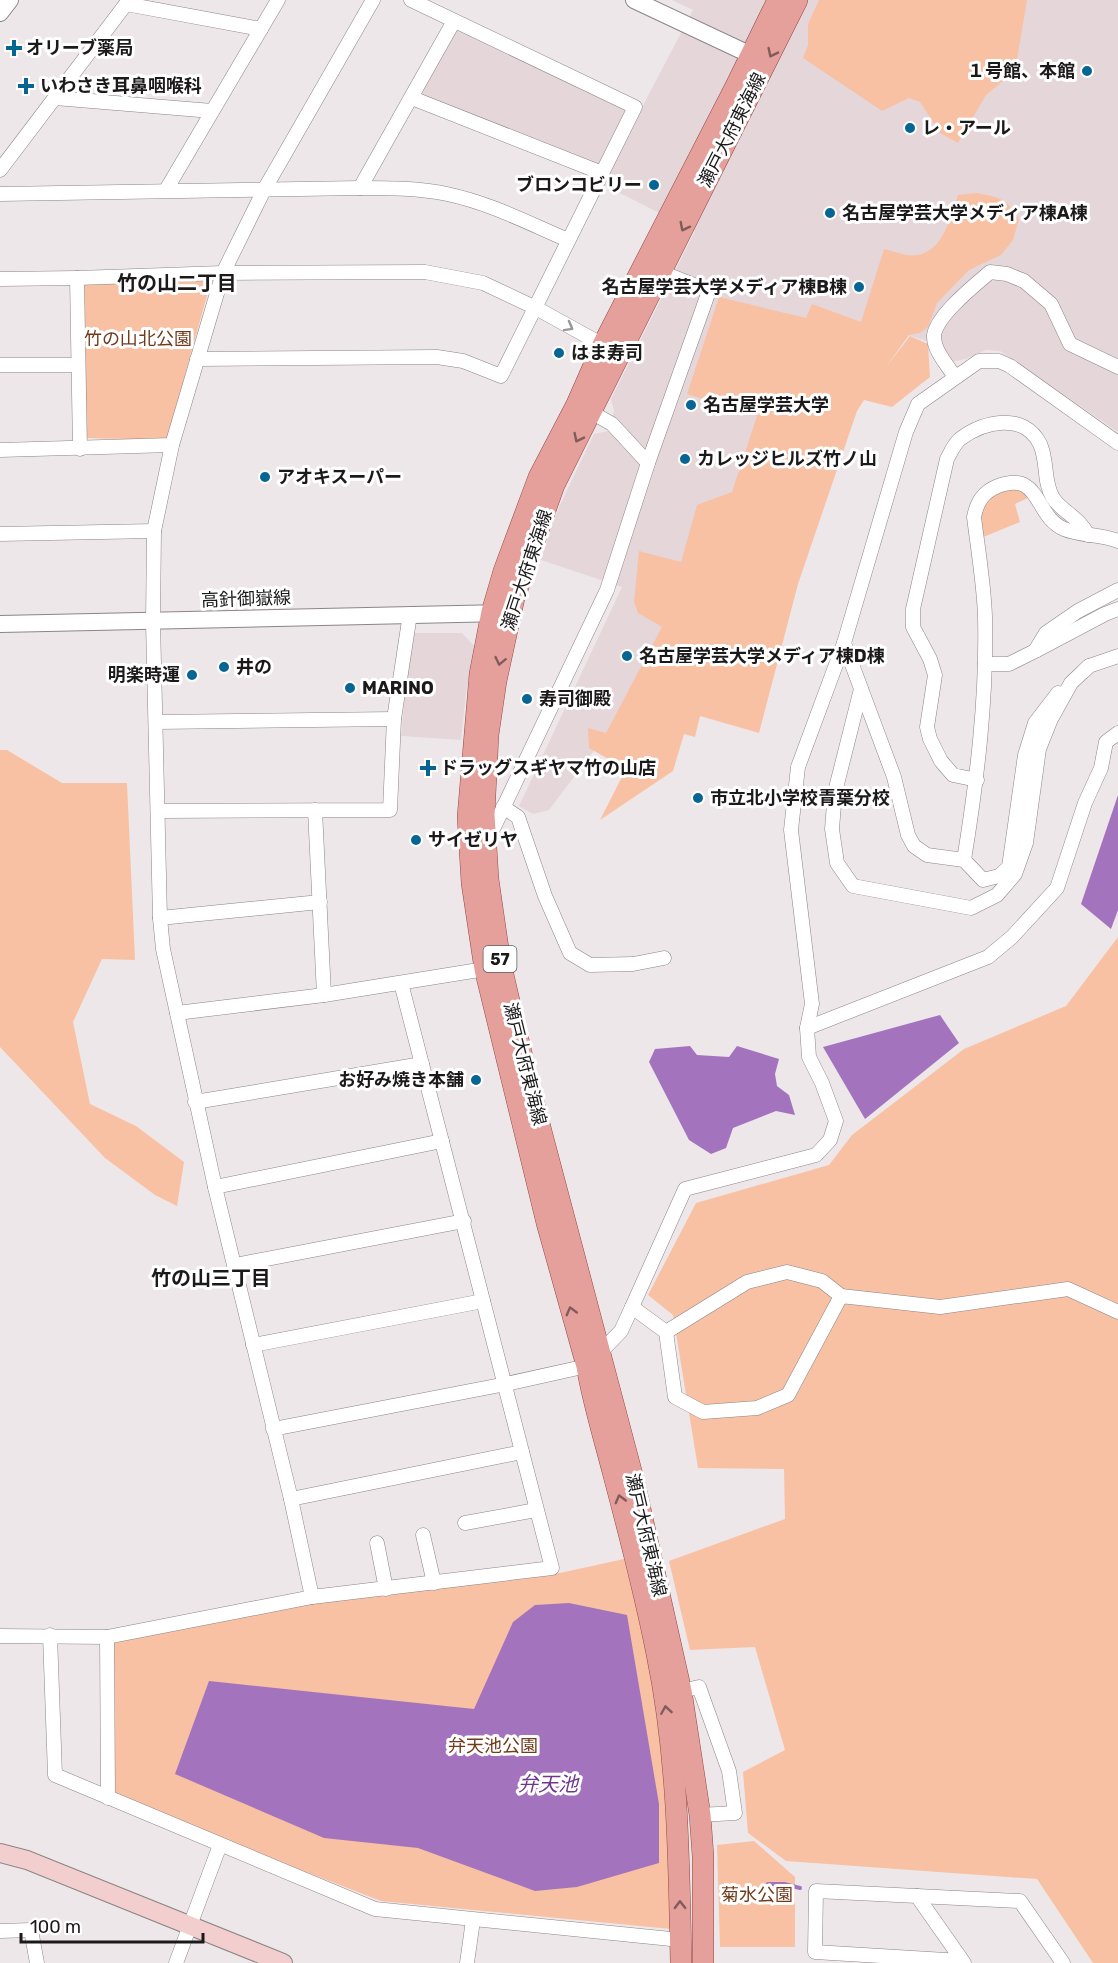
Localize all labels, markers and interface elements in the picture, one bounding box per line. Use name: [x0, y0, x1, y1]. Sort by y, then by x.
place label: オリーブ薬局: [26, 37, 133, 59]
marker: オリーブ薬局: [7, 41, 21, 55]
one-way arrow: [767, 46, 779, 57]
place label: １号館、本館: [967, 60, 1075, 82]
marker: １号館、本館: [1080, 64, 1094, 78]
street label: 瀬戸大府東海線: [694, 69, 770, 191]
place label: いわさき耳鼻咽喉科: [40, 75, 202, 97]
marker: いわさき耳鼻咽喉科: [17, 77, 35, 95]
place label: レ・アール: [922, 117, 1011, 139]
marker: レ・アール: [903, 121, 917, 135]
place label: ブロンコビリー: [516, 174, 642, 196]
marker: ブロンコビリー: [647, 178, 661, 192]
place label: 名古屋学芸大学メディア棟A棟: [842, 202, 1088, 224]
marker: 名古屋学芸大学メディア棟A棟: [823, 206, 837, 220]
one-way arrow: [679, 220, 691, 231]
district label: 竹の山二丁目: [117, 271, 237, 295]
place label: 名古屋学芸大学メディア棟B棟: [602, 276, 847, 298]
marker: 名古屋学芸大学メディア棟B棟: [852, 280, 866, 294]
one-way arrow: [563, 320, 573, 331]
park label: 竹の山北公園: [84, 328, 192, 350]
place label: はま寿司: [571, 342, 643, 364]
marker: はま寿司: [552, 346, 566, 360]
place label: 名古屋学芸大学: [703, 394, 829, 416]
marker: 名古屋学芸大学: [684, 398, 698, 412]
one-way arrow: [573, 432, 585, 443]
place label: カレッジヒルズ竹ノ山: [697, 448, 877, 470]
marker: カレッジヒルズ竹ノ山: [678, 452, 692, 466]
place label: アオキスーパー: [277, 466, 402, 488]
marker: アオキスーパー: [258, 470, 272, 484]
street label: 瀬戸大府東海線: [497, 507, 557, 633]
street label: 高針御嶽線: [201, 586, 291, 612]
place label: 名古屋学芸大学メディア棟D棟: [639, 645, 885, 667]
marker: 名古屋学芸大学メディア棟D棟: [620, 649, 634, 663]
place label: 井の: [236, 656, 272, 678]
one-way arrow: [494, 656, 507, 666]
marker: 井の: [217, 660, 231, 674]
place label: 明楽時運: [108, 664, 180, 686]
marker: 明楽時運: [185, 668, 199, 682]
place label: MARINO: [362, 677, 434, 699]
marker: MARINO: [343, 681, 357, 695]
place label: 寿司御殿: [539, 688, 611, 710]
marker: 寿司御殿: [520, 692, 534, 706]
place label: ドラッグスギヤマ竹の山店: [440, 757, 656, 779]
marker: ドラッグスギヤマ竹の山店: [421, 761, 435, 775]
place label: 市立北小学校青葉分校: [710, 787, 890, 809]
marker: 市立北小学校青葉分校: [691, 791, 705, 805]
place label: サイゼリヤ: [428, 829, 518, 851]
marker: サイゼリヤ: [409, 833, 423, 847]
road number: 57: [484, 946, 516, 972]
street label: 瀬戸大府東海線: [499, 1000, 551, 1128]
place label: お好み焼き本舗: [338, 1069, 464, 1091]
marker: お好み焼き本舗: [469, 1073, 483, 1087]
district label: 竹の山三丁目: [151, 1266, 271, 1290]
one-way arrow: [566, 1306, 579, 1316]
street label: 瀬戸大府東海線: [621, 1471, 671, 1599]
one-way arrow: [615, 1495, 627, 1505]
one-way arrow: [660, 1706, 673, 1716]
park label: 弁天池公園: [448, 1735, 538, 1757]
water label: 弁天池: [518, 1772, 580, 1796]
park label: 菊水公園: [721, 1884, 793, 1906]
one-way arrow: [674, 1900, 686, 1909]
scale bar: [21, 1906, 202, 1944]
text: 100 m: [30, 1916, 81, 1938]

